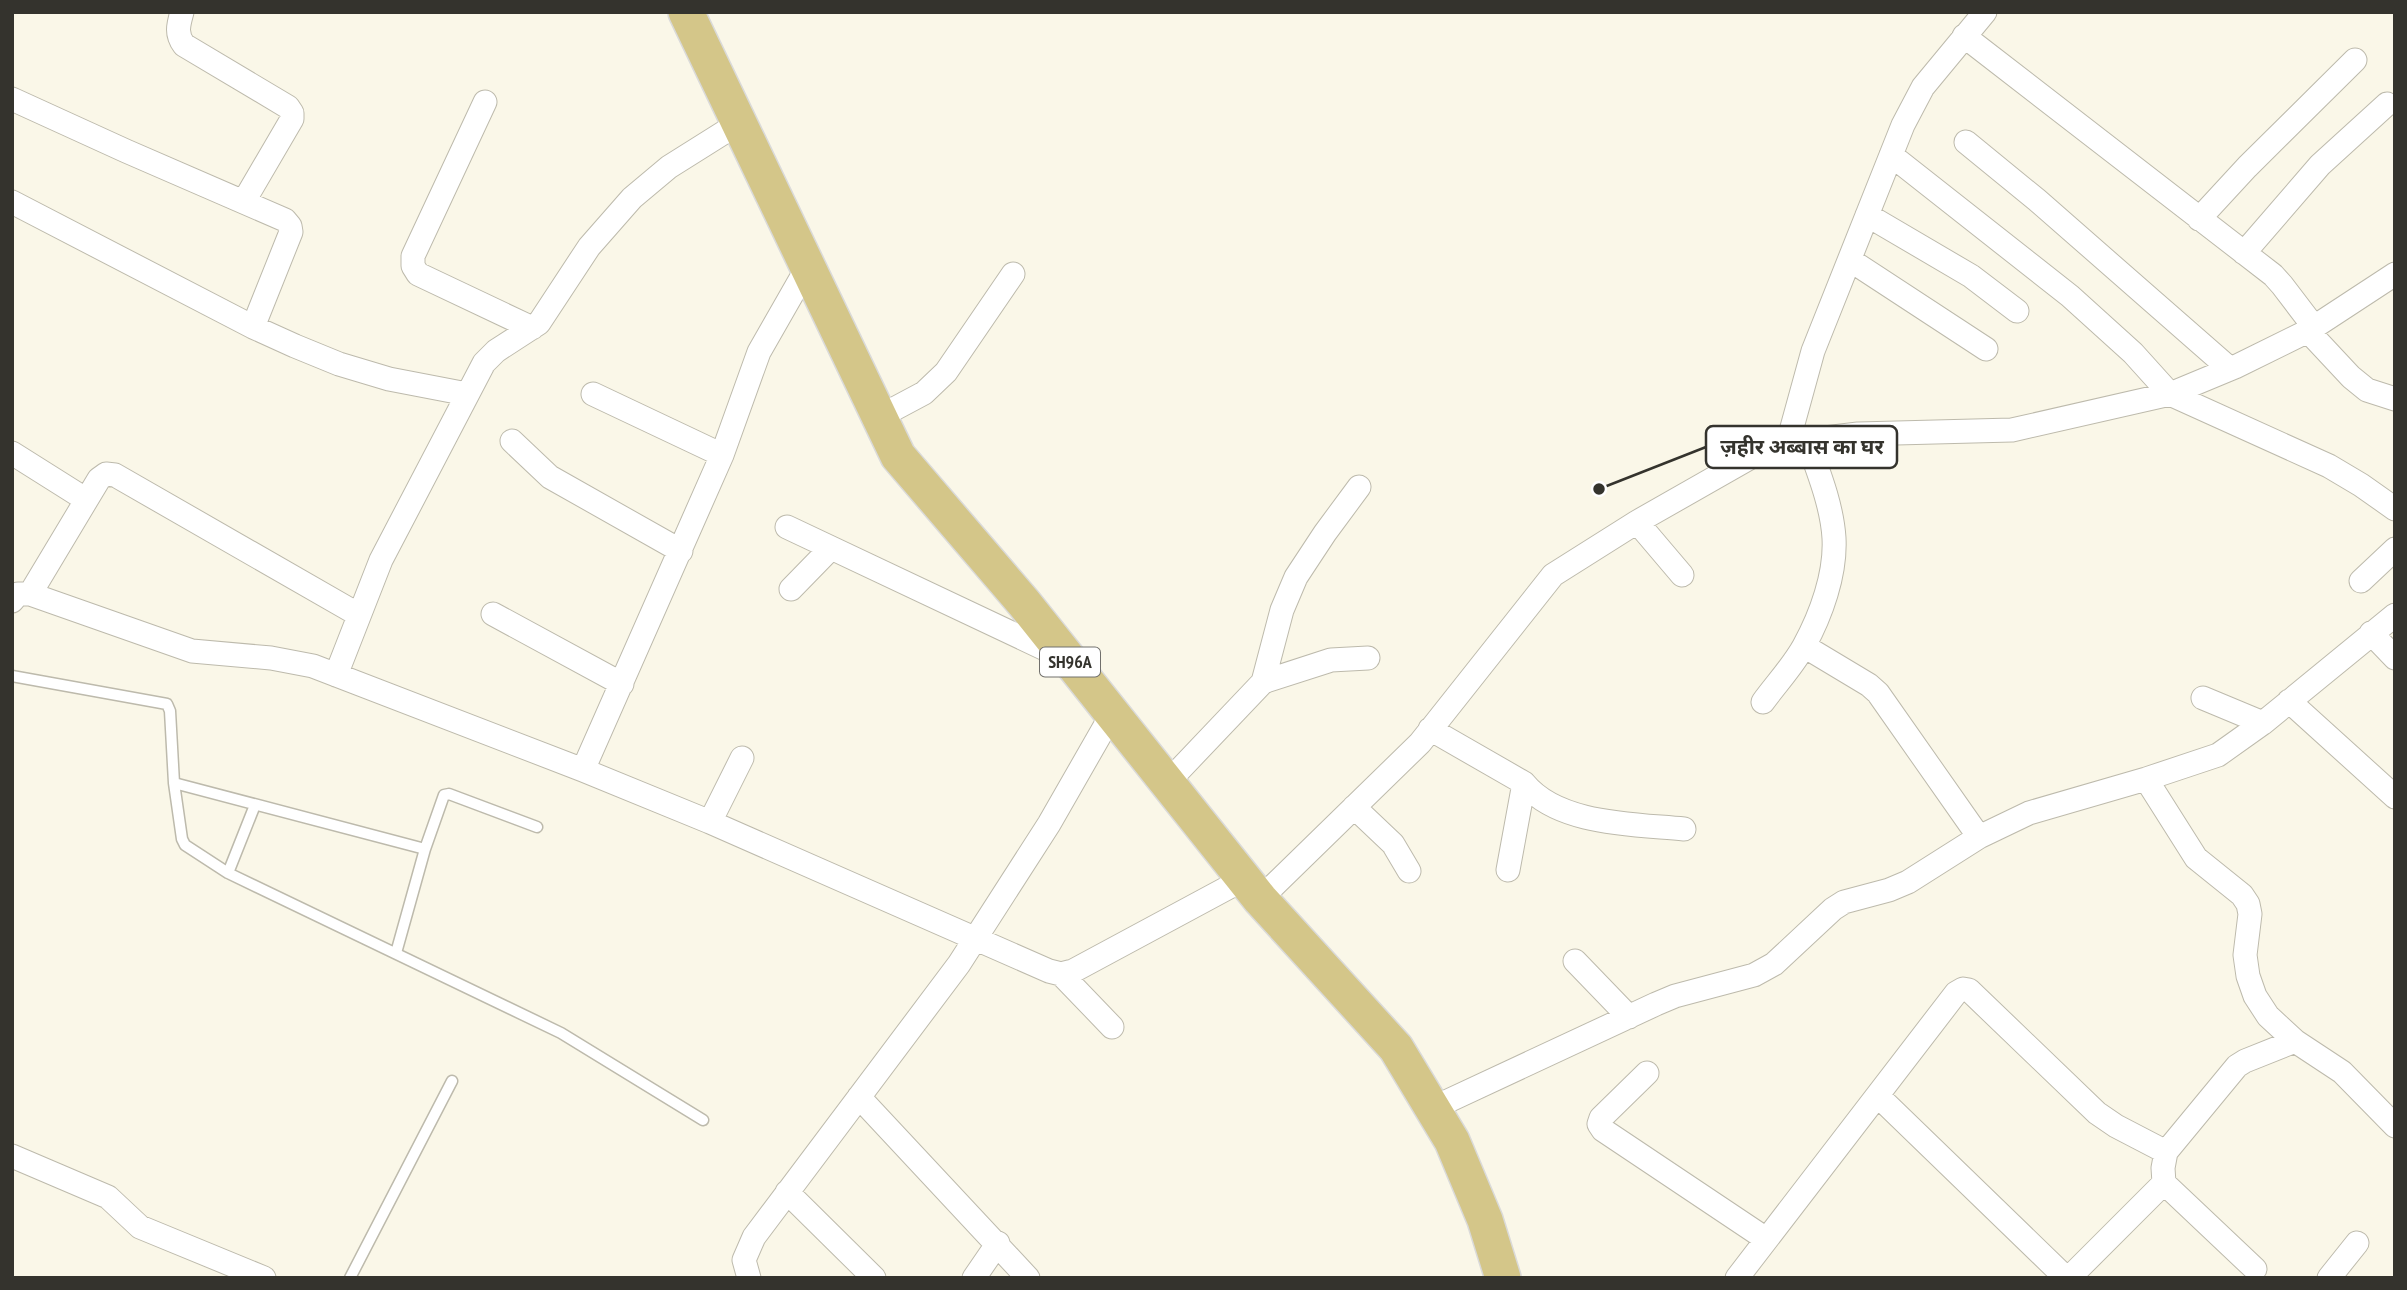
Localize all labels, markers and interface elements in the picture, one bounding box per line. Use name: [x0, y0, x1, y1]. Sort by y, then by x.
callout: ज़हीर अब्बास का घर: [1706, 426, 1897, 468]
text: ज़हीर अब्बास का घर: [1720, 433, 1884, 460]
road number: SH96A: [1040, 648, 1100, 676]

